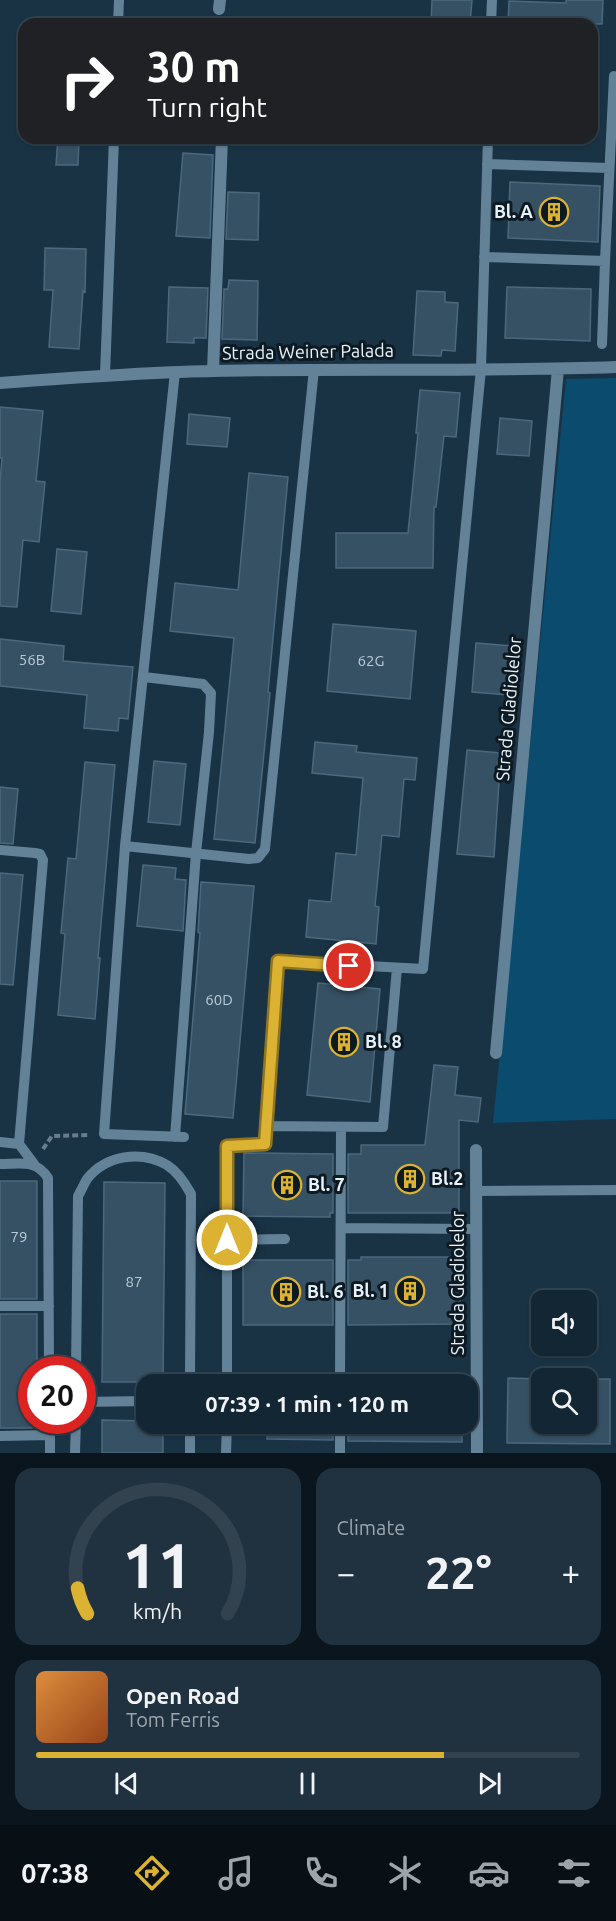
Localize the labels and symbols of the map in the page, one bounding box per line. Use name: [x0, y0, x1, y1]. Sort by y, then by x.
building icon: Bl. A: [538, 196, 570, 228]
place label: Bl. A: [494, 201, 533, 221]
street label: Strada Weiner Palada: [222, 340, 394, 362]
street label: Strada Gladiolelor: [492, 636, 524, 782]
house number: 56B: [19, 651, 45, 668]
house number: 62G: [358, 652, 384, 669]
pin: [323, 940, 374, 991]
house number: 60D: [205, 991, 233, 1008]
building icon: Bl. 8: [328, 1026, 360, 1058]
place label: Bl. 8: [365, 1031, 402, 1051]
building icon: Bl.2: [394, 1163, 426, 1195]
place label: Bl.2: [431, 1168, 463, 1188]
building icon: Bl. 7: [271, 1169, 303, 1201]
place label: Bl. 7: [308, 1174, 345, 1194]
position arrow: [195, 1208, 259, 1272]
street label: Strada Gladiolelor: [447, 1211, 467, 1355]
house number: 79: [11, 1228, 27, 1245]
house number: 87: [126, 1273, 142, 1290]
building icon: Bl. 1: [394, 1275, 426, 1307]
building icon: Bl. 6: [270, 1276, 302, 1308]
place label: Bl. 1: [352, 1280, 389, 1300]
place label: Bl. 6: [307, 1281, 344, 1301]
speed limit sign: 20: [18, 1356, 96, 1434]

